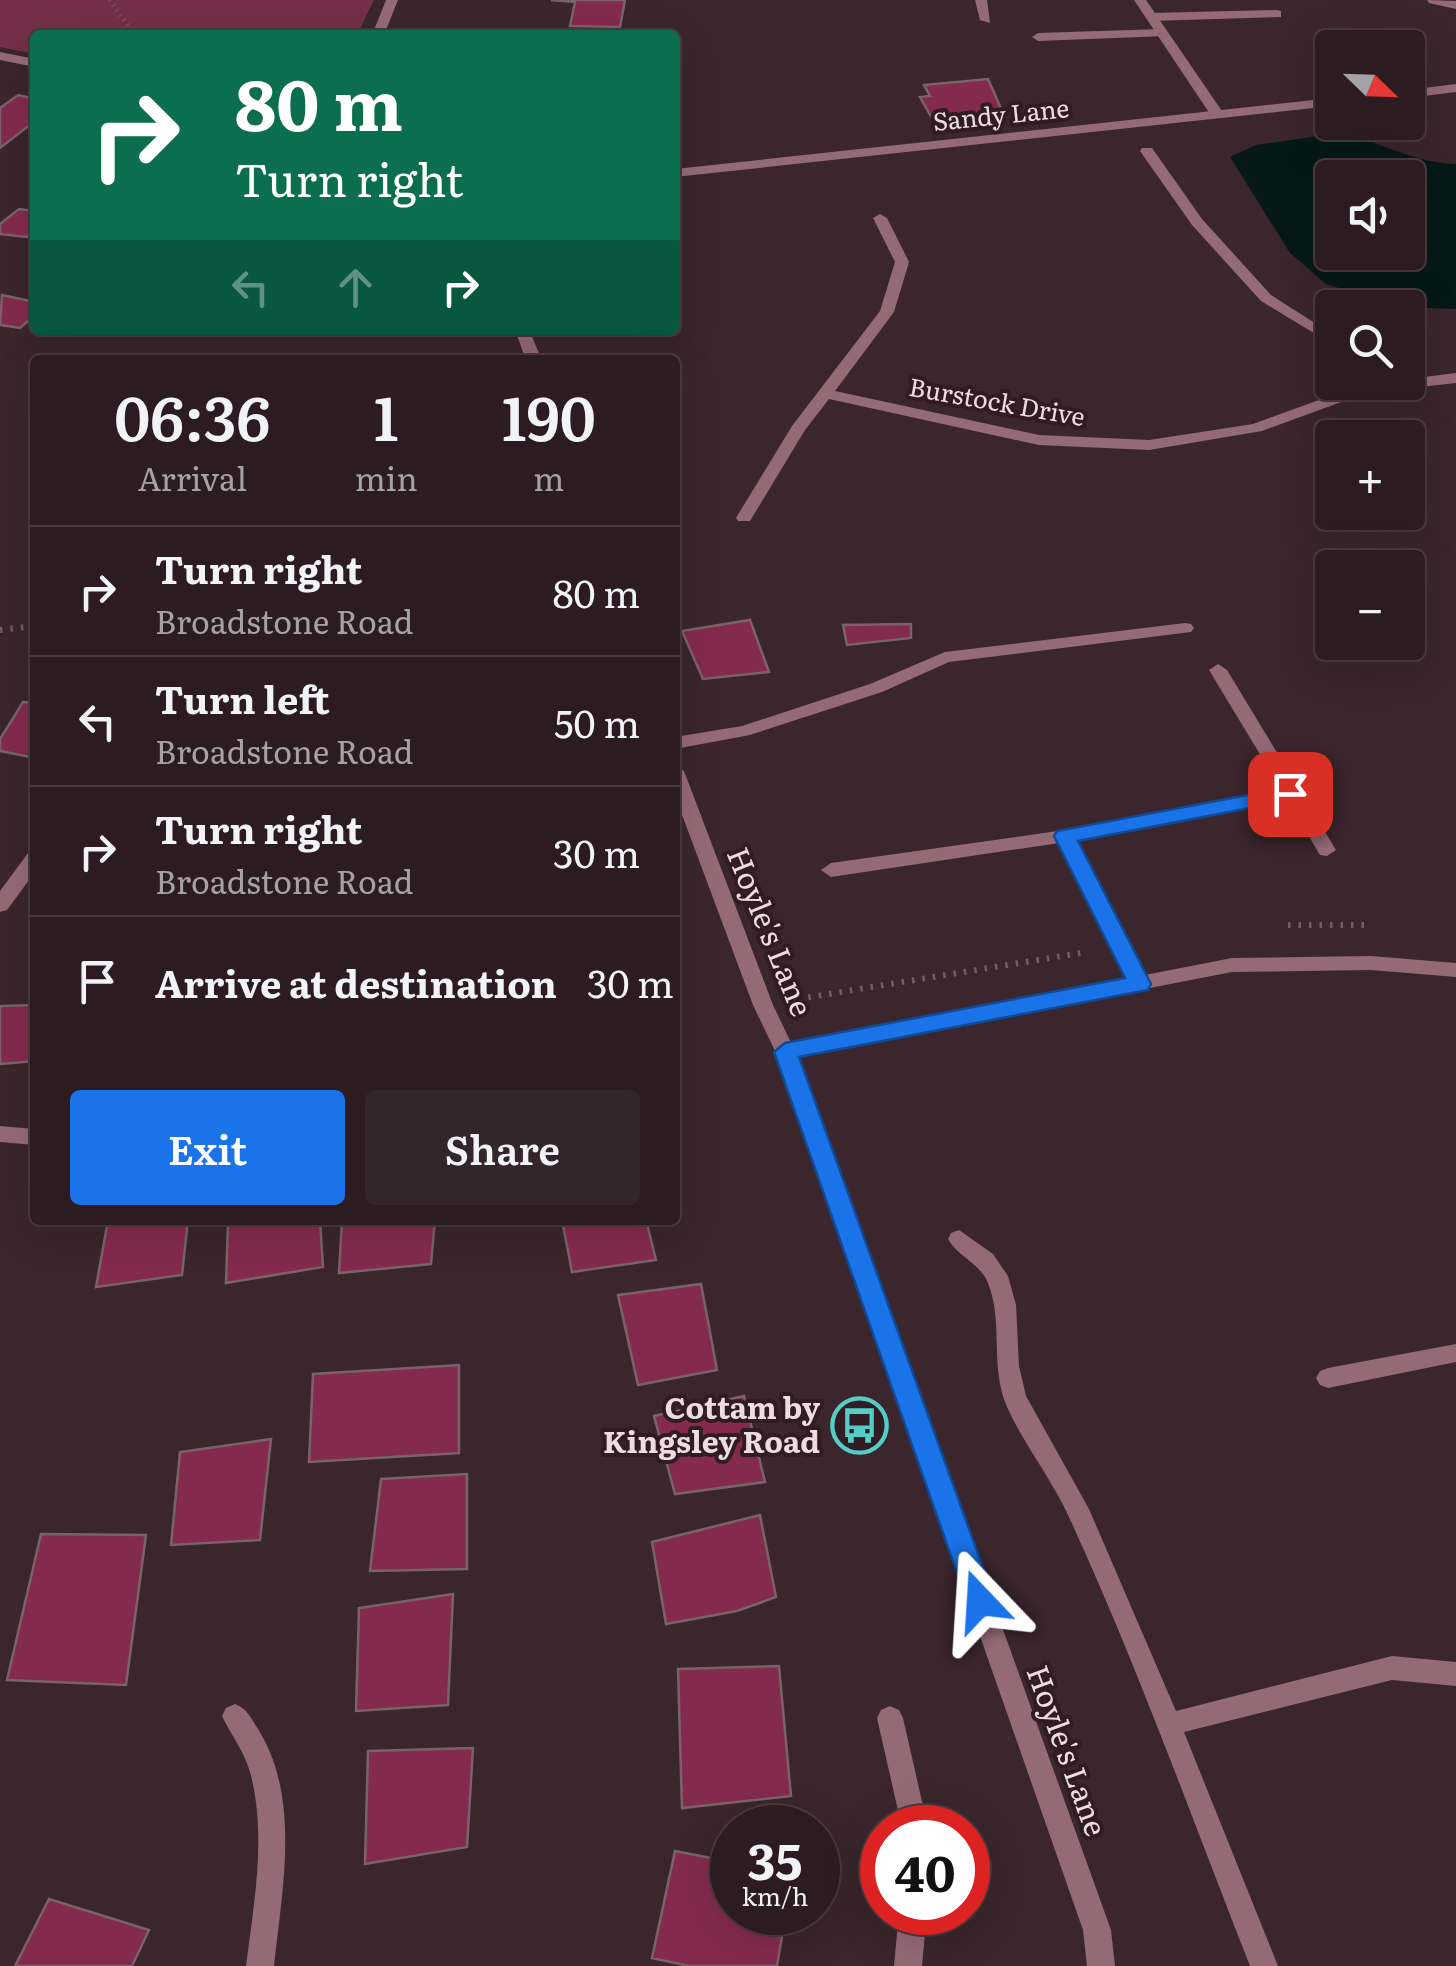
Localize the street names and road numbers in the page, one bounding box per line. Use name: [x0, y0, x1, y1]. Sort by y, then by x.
street label: Sandy Lane: [931, 88, 1071, 139]
street label: Burstock Drive: [906, 367, 1088, 434]
street label: Hoyle's Lane: [718, 840, 826, 1022]
street label: Hoyle's Lane: [1018, 1658, 1120, 1841]

